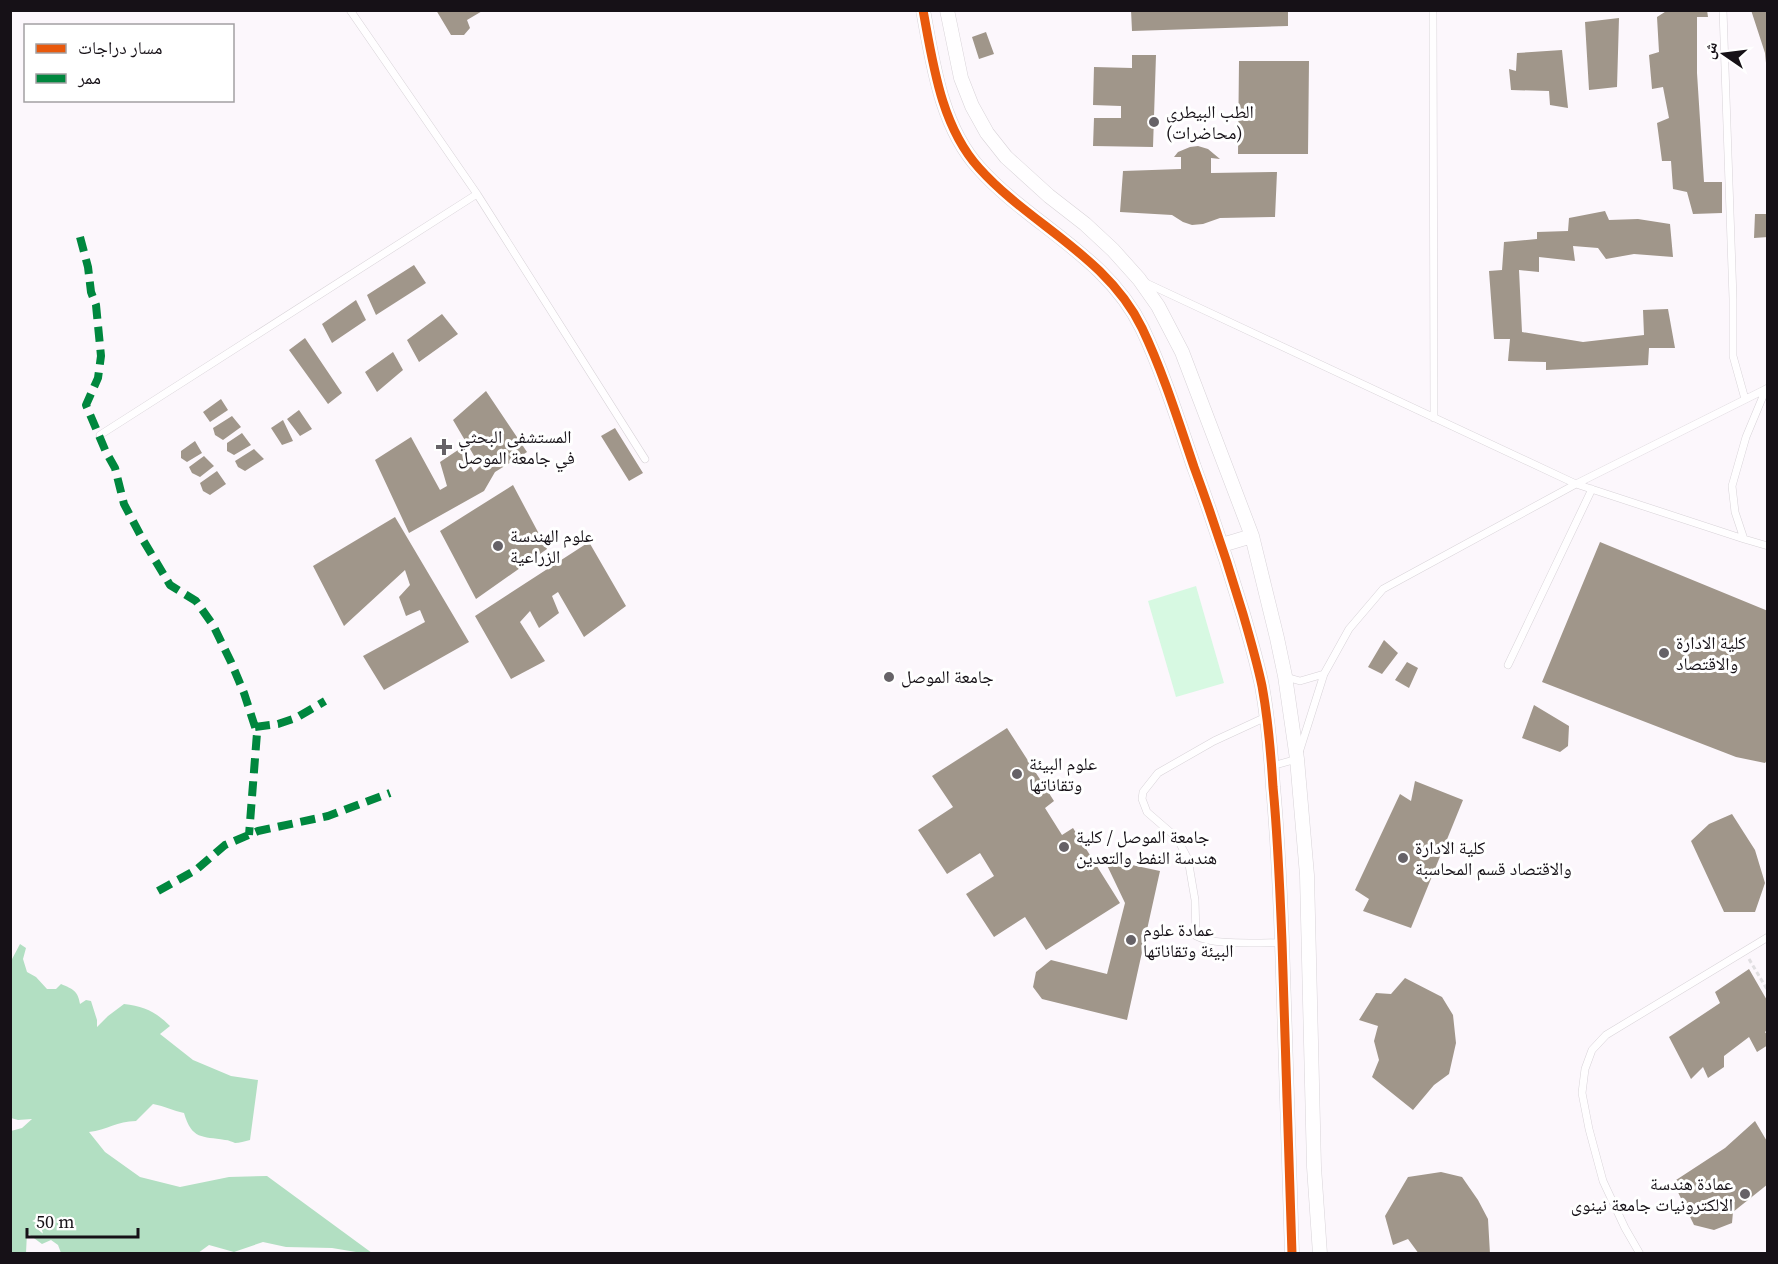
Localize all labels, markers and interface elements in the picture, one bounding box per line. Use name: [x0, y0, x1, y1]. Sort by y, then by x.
legend: [24, 24, 234, 102]
north arrow: [1694, 24, 1754, 84]
text: مسار دراجات: [78, 35, 162, 60]
text: ش: [1697, 39, 1722, 61]
text: ممر: [77, 65, 101, 90]
place label: الطب البيطري (محاضرات): [1166, 99, 1254, 145]
marker: الطب البيطري (محاضرات): [1147, 115, 1161, 129]
place label: المستشفى البحثي في جامعة الموصل: [458, 424, 575, 473]
marker: المستشفى البحثي في جامعة الموصل: [435, 438, 453, 456]
place label: علوم الهندسة الزراعية: [510, 523, 594, 569]
marker: علوم الهندسة الزراعية: [491, 539, 505, 553]
place label: كلية الادارة والاقتصاد: [1676, 630, 1747, 676]
marker: كلية الادارة والاقتصاد: [1657, 646, 1671, 660]
place label: جامعة الموصل: [901, 664, 994, 689]
marker: جامعة الموصل: [882, 670, 896, 684]
place label: علوم البيئة وتقاناتها: [1029, 751, 1097, 797]
marker: علوم البيئة وتقاناتها: [1010, 767, 1024, 781]
place label: جامعة الموصل / كلية هندسة النفط والتعدين: [1076, 824, 1217, 870]
place label: كلية الادارة والاقتصاد قسم المحاسبة: [1415, 835, 1572, 881]
marker: جامعة الموصل / كلية هندسة النفط والتعدين: [1057, 840, 1071, 854]
marker: كلية الادارة والاقتصاد قسم المحاسبة: [1396, 851, 1410, 865]
place label: عمادة علوم البيئة وتقاناتها: [1143, 917, 1234, 963]
marker: عمادة علوم البيئة وتقاناتها: [1124, 933, 1138, 947]
place label: عمادة هندسة الالكترونيات جامعة نينوى: [1571, 1171, 1733, 1217]
marker: عمادة هندسة الالكترونيات جامعة نينوى: [1738, 1187, 1752, 1201]
scale bar: [27, 1201, 138, 1239]
text: 50 m: [36, 1209, 74, 1234]

